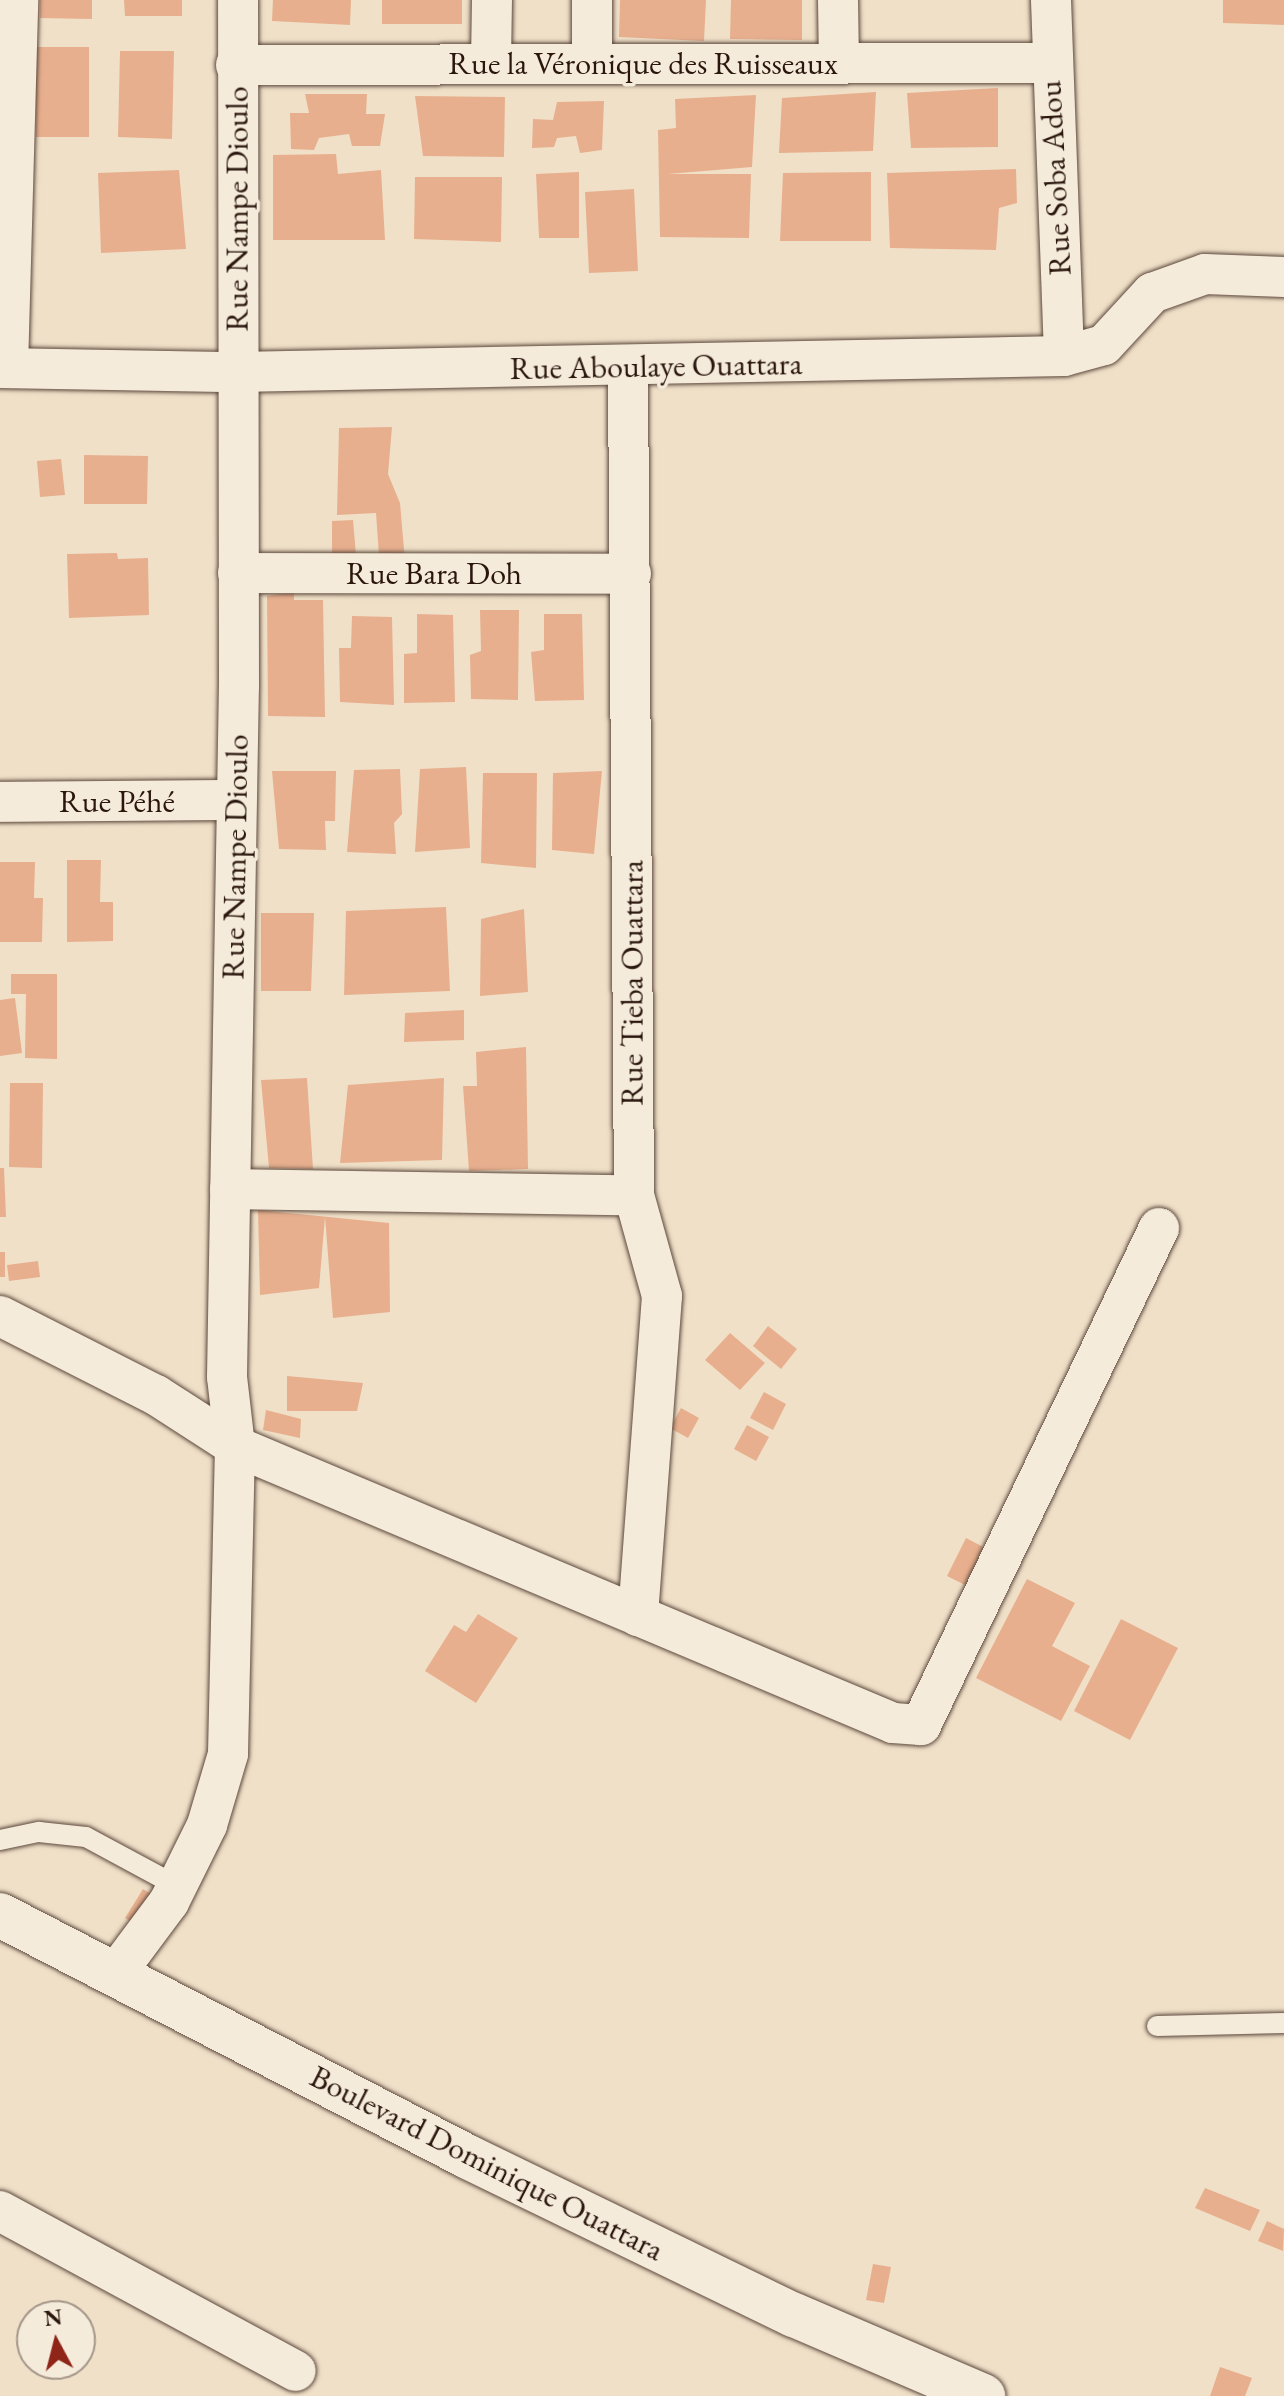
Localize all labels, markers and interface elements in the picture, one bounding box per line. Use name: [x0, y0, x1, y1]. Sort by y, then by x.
street label: Rue la Véronique des Ruisseaux: [448, 44, 838, 82]
street label: Rue Soba Adou: [1031, 79, 1079, 277]
street label: Rue Nampe Dioulo: [218, 86, 256, 332]
street label: Rue Aboulaye Ouattara: [509, 344, 803, 388]
street label: Rue Bara Doh: [346, 554, 522, 592]
street label: Rue Nampe Dioulo: [214, 734, 256, 980]
street label: Rue Péhé: [59, 782, 175, 820]
street label: Rue Tieba Ouattara: [613, 860, 651, 1106]
street label: Boulevard Dominique Ouattara: [304, 2057, 670, 2269]
north arrow: [16, 2300, 96, 2380]
text: N: [43, 2302, 64, 2333]

